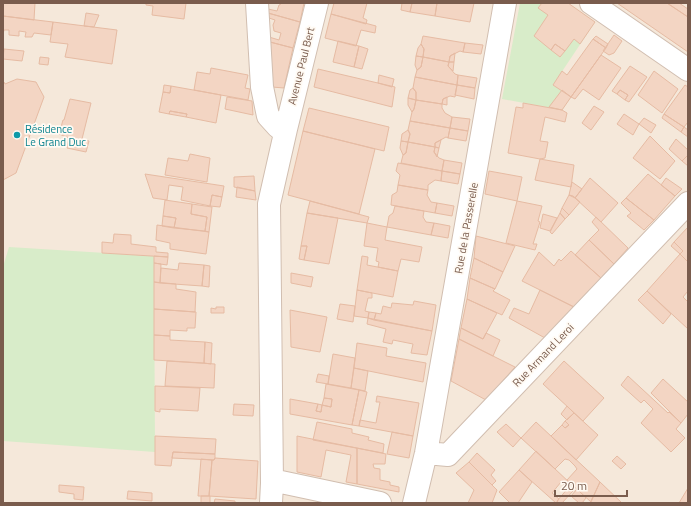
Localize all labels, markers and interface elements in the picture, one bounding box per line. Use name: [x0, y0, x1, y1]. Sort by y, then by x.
street label: Avenue Paul Bert: [284, 25, 318, 107]
place label: Résidence Le Grand Duc: [25, 121, 86, 150]
marker: Résidence Le Grand Duc: [12, 130, 22, 140]
street label: Rue de la Passerelle: [450, 181, 482, 275]
street label: Rue Armand Leroi: [509, 320, 577, 390]
scale bar: [555, 472, 627, 498]
text: 20 m: [561, 476, 587, 495]

